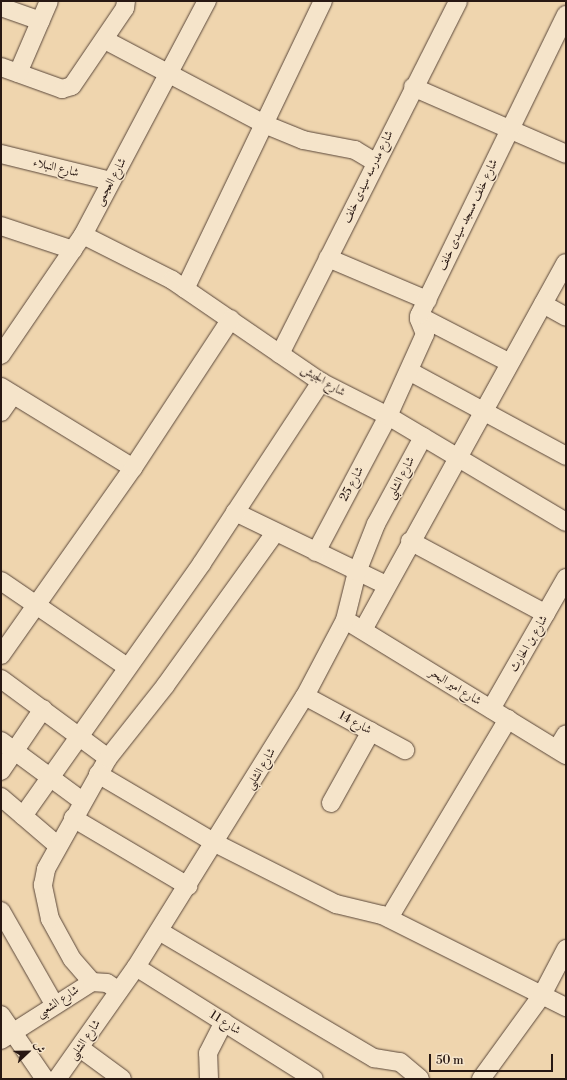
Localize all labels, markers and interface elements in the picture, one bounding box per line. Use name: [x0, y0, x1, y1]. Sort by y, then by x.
street label: شارع مدرسه سيدى خلف: [339, 128, 397, 226]
street label: شارع النبلاء: [32, 155, 80, 181]
street label: شارع العجمى: [92, 156, 130, 208]
street label: شارع خلف مسجد سيدى خلف: [435, 157, 501, 273]
street label: شارع الجيش: [298, 362, 348, 400]
street label: شارع الشلبى: [384, 454, 418, 502]
street label: شارع 25: [337, 464, 367, 504]
street label: شارع بن الحارث: [507, 613, 551, 675]
street label: شارع امير البحر: [426, 665, 484, 709]
street label: شارع 14: [336, 708, 374, 738]
street label: شارع الشلبى: [243, 746, 279, 792]
street label: شارع الشعبى: [34, 983, 82, 1021]
street label: شارع 11: [207, 1008, 243, 1038]
street label: شارع الشلبى: [66, 1017, 104, 1063]
north arrow: [8, 1032, 48, 1072]
text: ش: [31, 1040, 48, 1055]
scale bar: [431, 1046, 555, 1072]
text: 50 m: [436, 1053, 464, 1068]

